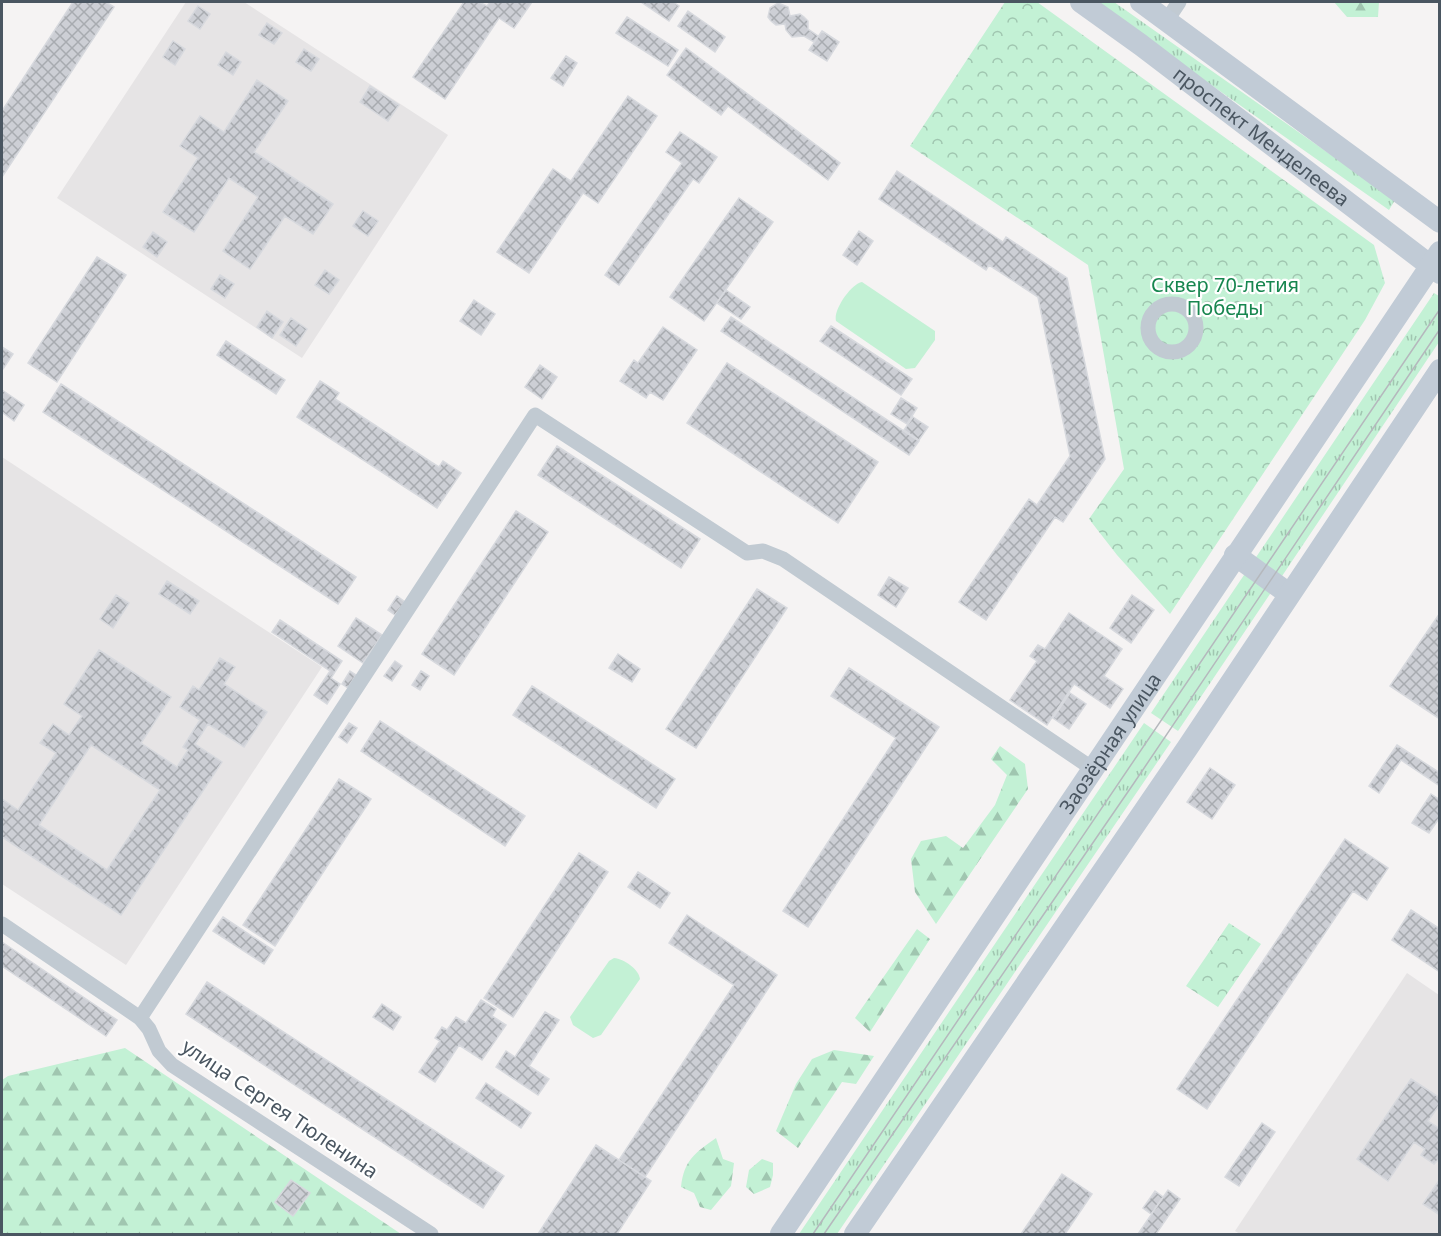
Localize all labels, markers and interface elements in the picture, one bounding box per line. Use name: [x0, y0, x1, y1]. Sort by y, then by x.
street label: проспект Менделеева: [1168, 60, 1355, 212]
park label: Сквер 70-летия Победы: [1151, 271, 1299, 321]
street label: Заозёрная улица: [1053, 667, 1167, 819]
street label: улица Сергея Тюленина: [177, 1033, 384, 1184]

